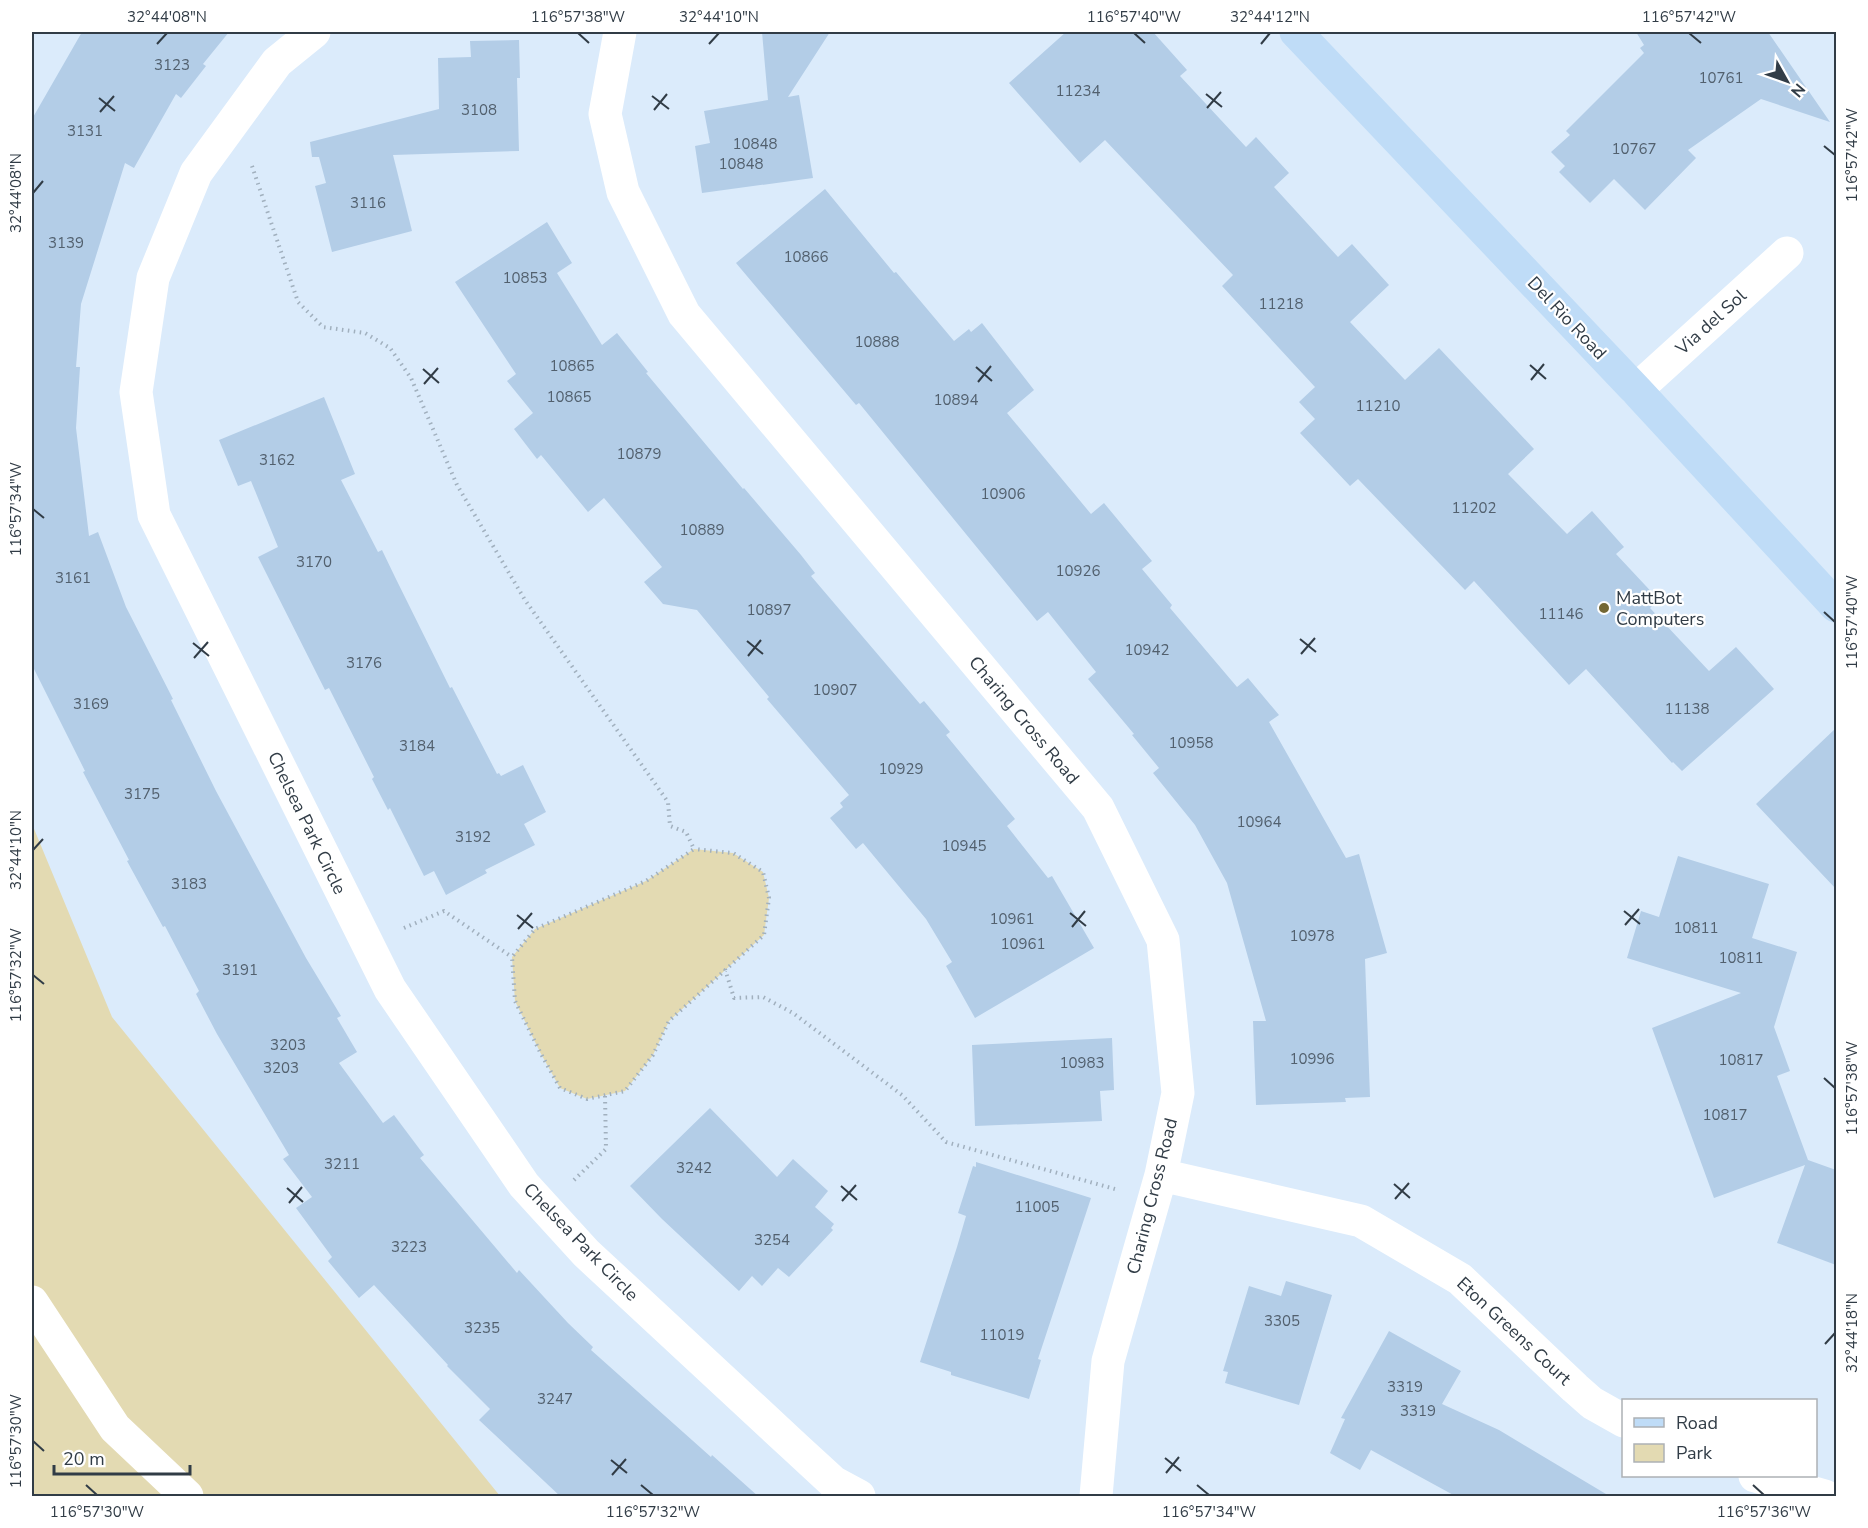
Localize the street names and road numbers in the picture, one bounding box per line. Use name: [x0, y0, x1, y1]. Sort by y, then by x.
street label: Del Rio Road: [1522, 271, 1612, 365]
street label: Via del Sol: [1670, 283, 1752, 361]
street label: Charing Cross Road: [963, 651, 1085, 789]
street label: Chelsea Park Circle: [262, 748, 352, 898]
street label: Charing Cross Road: [1121, 1115, 1183, 1277]
street label: Chelsea Park Circle: [518, 1178, 644, 1306]
street label: Eton Greens Court: [1452, 1272, 1577, 1391]

